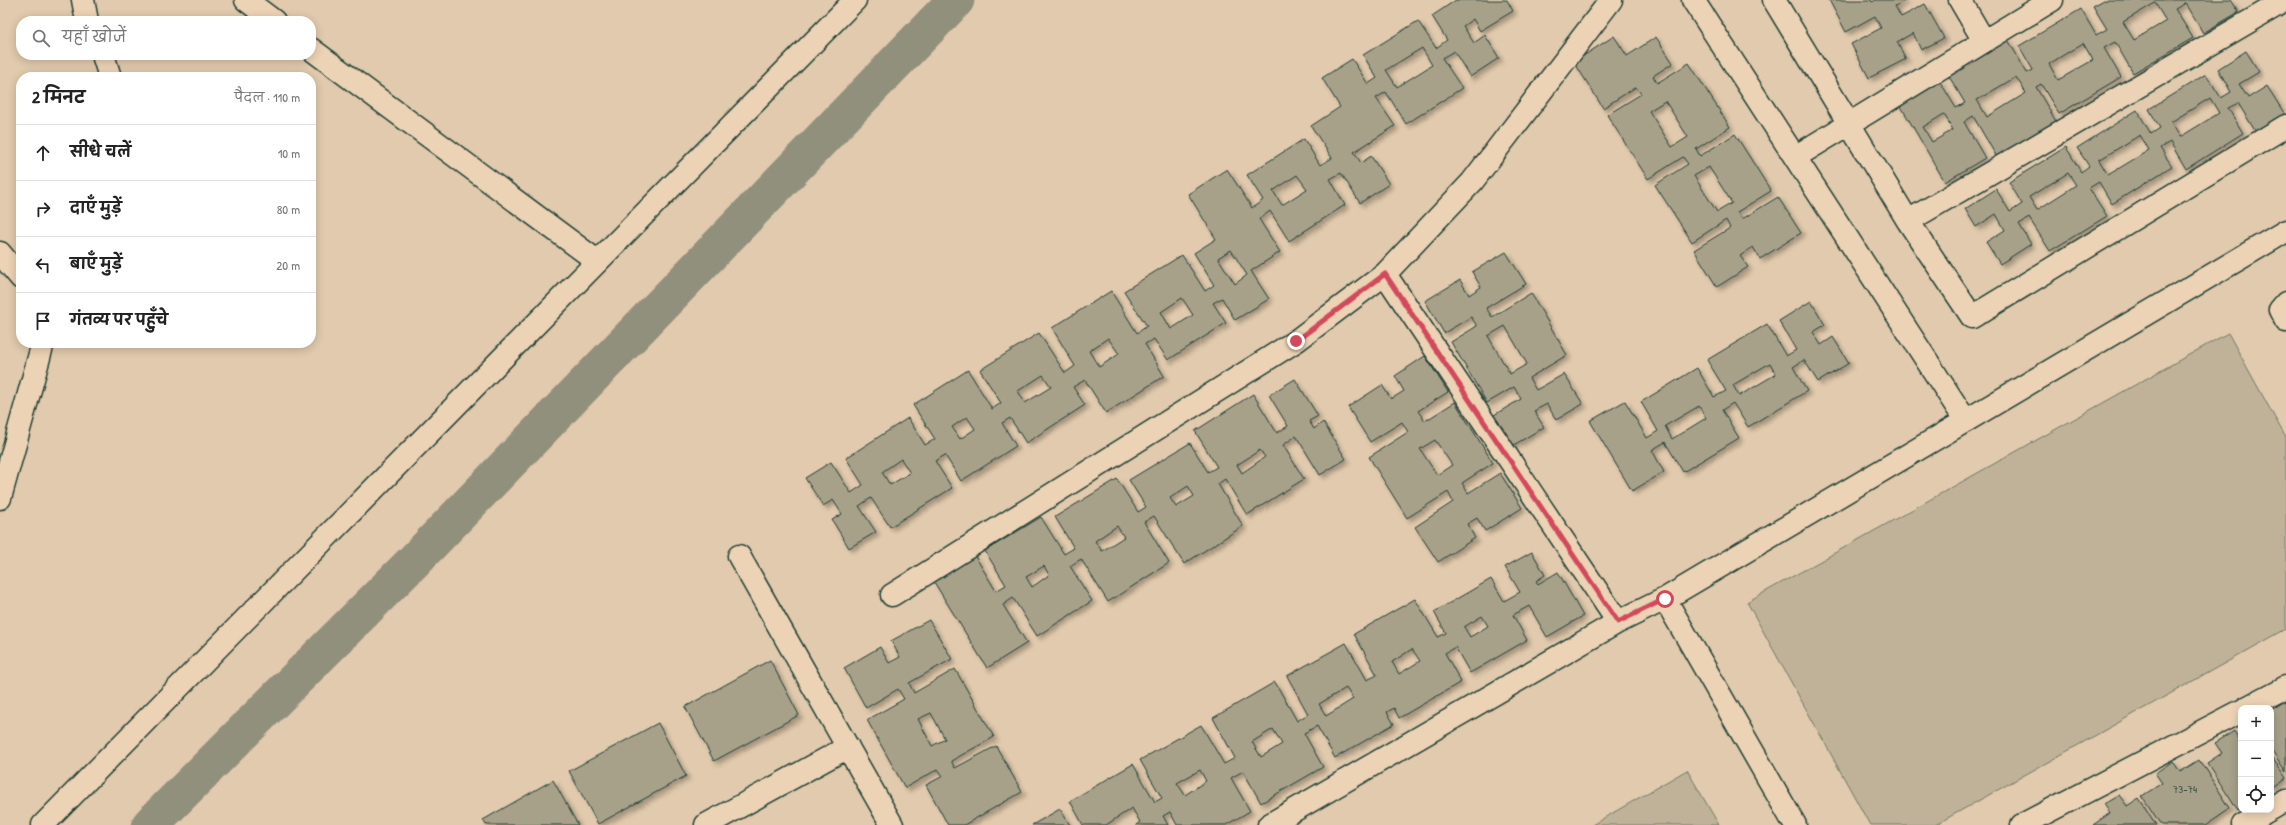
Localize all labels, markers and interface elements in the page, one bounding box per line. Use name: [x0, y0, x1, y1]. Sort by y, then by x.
search box: [16, 16, 316, 60]
text: यहाँ खोजें: [62, 26, 126, 47]
icon: search: [30, 27, 52, 49]
text: 2 मिनट: [32, 85, 85, 108]
text: पैदल · 110 m: [234, 88, 300, 106]
text: सीधे चलें: [70, 141, 131, 162]
icon: ahead: [32, 142, 54, 164]
text: 10 m: [278, 144, 300, 162]
text: दाएँ मुड़ें: [70, 197, 122, 218]
icon: right: [32, 198, 54, 220]
text: 80 m: [277, 200, 300, 218]
text: बाएँ मुड़ें: [70, 253, 122, 274]
icon: left: [32, 254, 54, 276]
text: 20 m: [276, 256, 300, 274]
text: गंतव्य पर पहुँचे: [70, 309, 168, 330]
icon: arrive: [32, 310, 54, 332]
route end: [1287, 332, 1305, 350]
route start: [1656, 590, 1674, 608]
map controls: [2238, 705, 2274, 813]
button: +: [2238, 705, 2274, 741]
button: −: [2238, 741, 2274, 777]
button: locate: [2238, 777, 2274, 813]
house number: 73-74: [2173, 782, 2197, 796]

